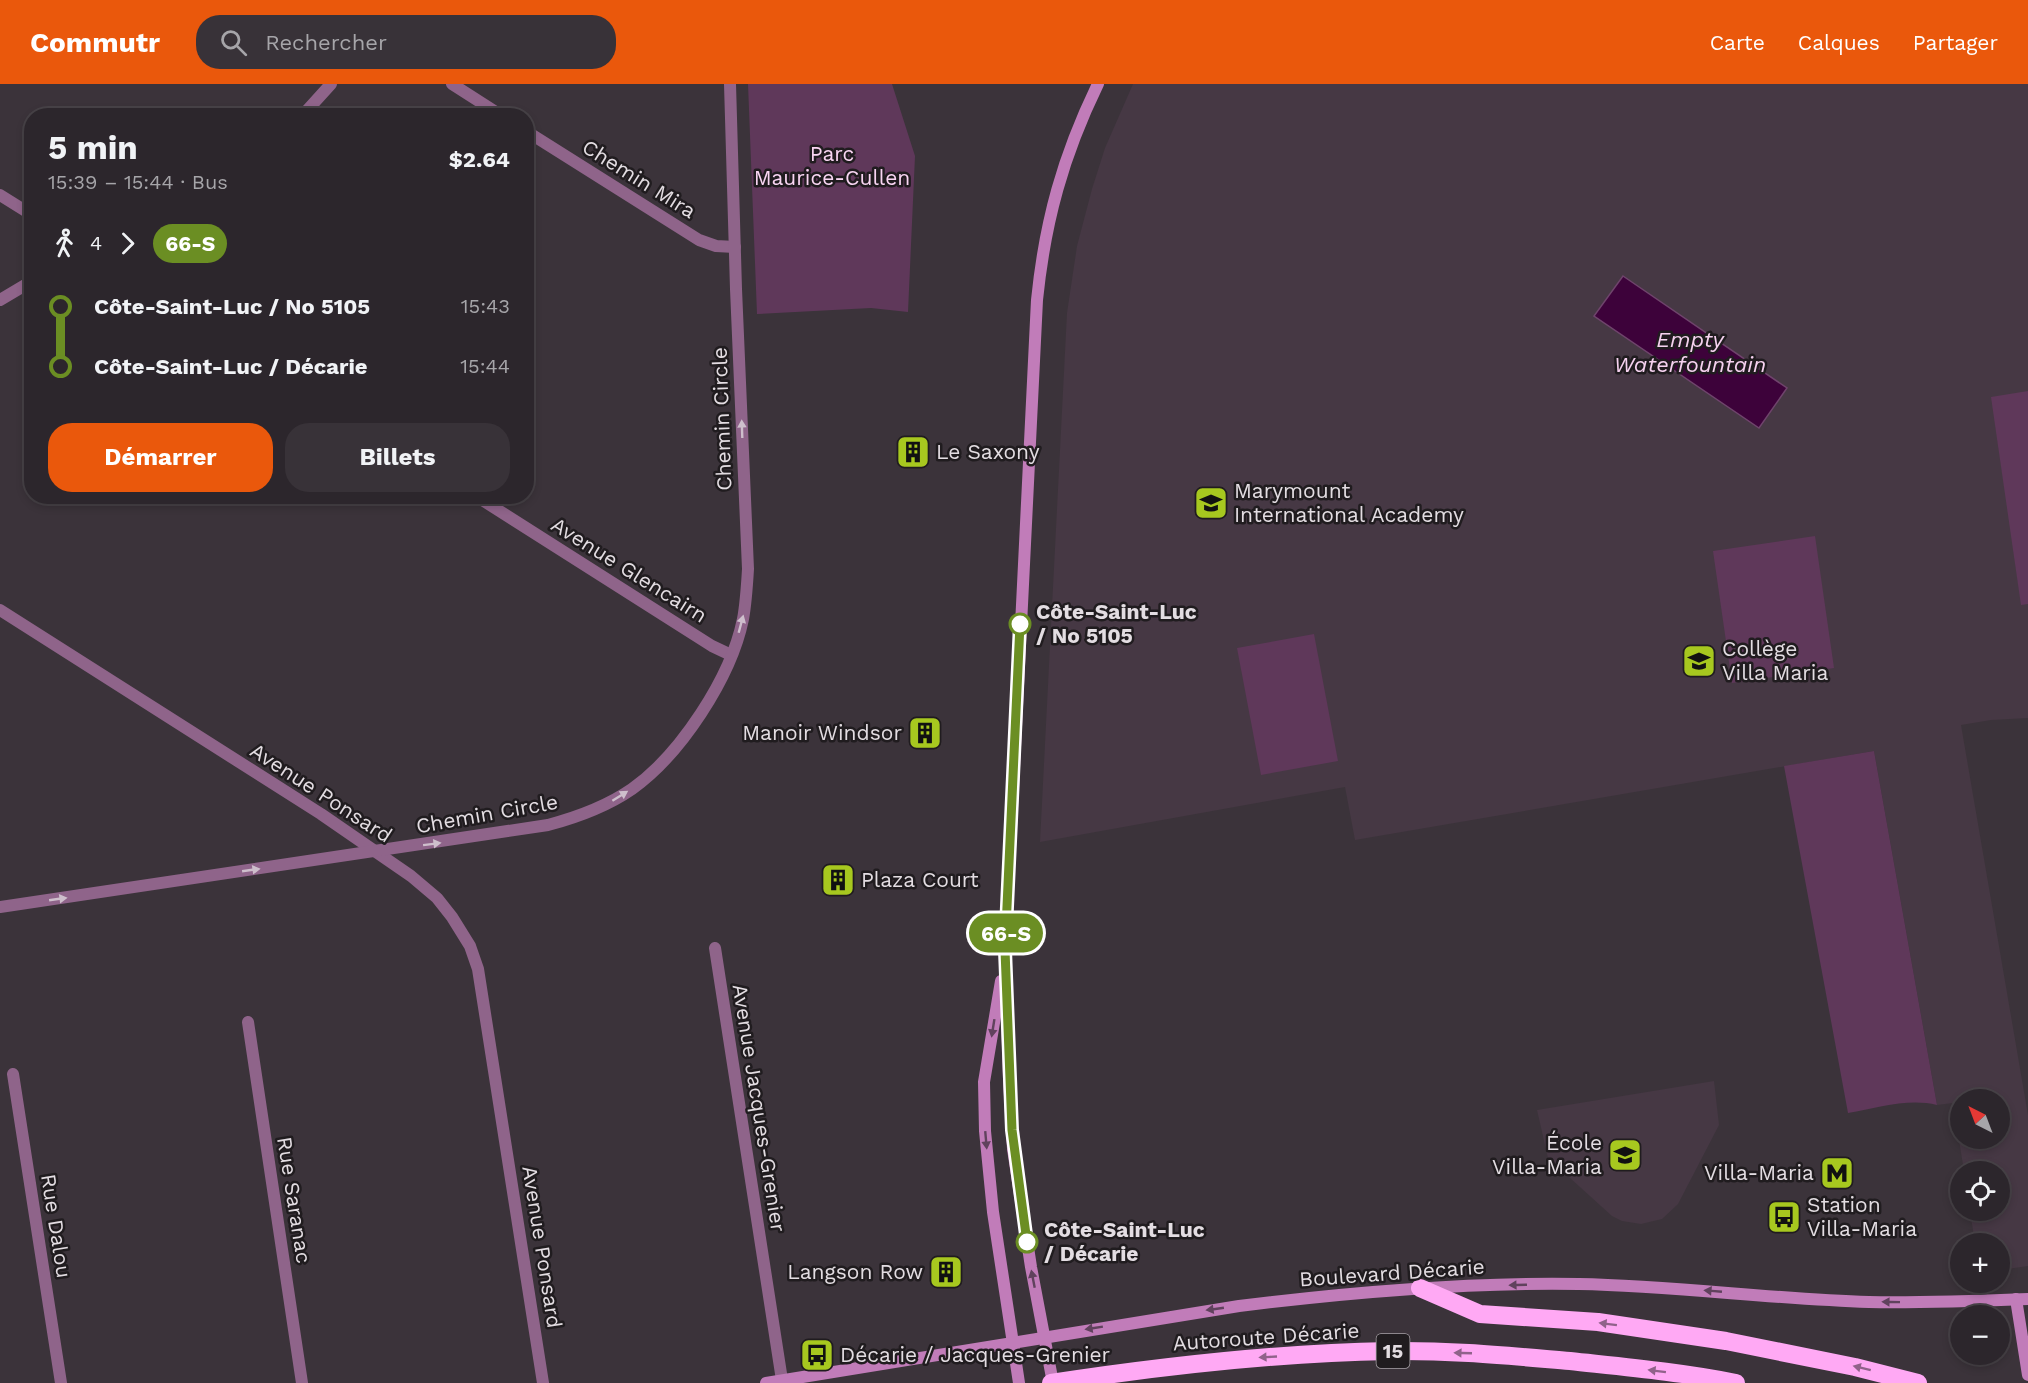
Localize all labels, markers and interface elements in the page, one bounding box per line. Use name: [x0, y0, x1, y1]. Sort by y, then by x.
search box: [196, 15, 616, 69]
text: Commutr: [30, 26, 160, 59]
icon: search: [217, 26, 250, 59]
text: Rechercher: [265, 30, 387, 55]
text: Carte: [1710, 30, 1765, 55]
text: Calques: [1798, 30, 1880, 55]
text: Partager: [1913, 30, 1998, 55]
text: 5 min: [48, 128, 138, 167]
street label: Chemin Mira: [578, 134, 701, 223]
park label: Parc Maurice-Cullen: [754, 141, 910, 190]
text: $2.64: [449, 147, 510, 172]
text: 15:39 – 15:44 · Bus: [48, 170, 228, 194]
icon: walk: [48, 227, 81, 260]
icon: forward: [111, 227, 144, 260]
text: 4: [90, 231, 102, 255]
text: 66-S: [165, 231, 215, 256]
text: Côte-Saint-Luc / No 5105: [94, 294, 370, 319]
text: 15:43: [461, 294, 510, 318]
water label: Empty Waterfountain: [1614, 327, 1766, 377]
street label: Chemin Circle: [706, 347, 737, 491]
text: Côte-Saint-Luc / Décarie: [94, 354, 368, 379]
text: 15:44: [460, 354, 510, 378]
one-way arrow: [738, 420, 747, 439]
button: Démarrer: [48, 423, 273, 492]
button: Billets: [285, 423, 510, 492]
building icon: Le Saxony: [895, 434, 931, 470]
place label: Le Saxony: [936, 439, 1040, 464]
place label: Marymount International Academy: [1234, 478, 1464, 527]
school or university icon: Marymount International Academy: [1193, 485, 1229, 521]
street label: Avenue Glencairn: [547, 512, 712, 628]
place label: Côte-Saint-Luc / No 5105: [1036, 599, 1197, 648]
marker: Côte-Saint-Luc / No 5105: [1009, 613, 1031, 635]
one-way arrow: [737, 614, 747, 633]
place label: Collège Villa Maria: [1722, 636, 1828, 685]
school or university icon: Collège Villa Maria: [1681, 643, 1717, 679]
building icon: Manoir Windsor: [907, 715, 943, 751]
place label: Manoir Windsor: [742, 720, 902, 745]
street label: Avenue Ponsard: [246, 737, 397, 848]
street label: Chemin Circle: [414, 789, 560, 838]
one-way arrow: [612, 791, 628, 802]
one-way arrow: [423, 839, 442, 848]
building icon: Plaza Court: [820, 862, 856, 898]
one-way arrow: [241, 866, 260, 875]
place label: Plaza Court: [861, 867, 979, 892]
one-way arrow: [48, 894, 67, 903]
line badge: 66-S: [964, 914, 1048, 952]
text: 66-S: [981, 921, 1031, 946]
street label: Avenue Jacques-Grenier: [728, 982, 792, 1234]
one-way arrow: [988, 1019, 997, 1038]
north arrow: [1950, 1089, 2010, 1149]
map controls: [1950, 1089, 2010, 1365]
place label: École Villa-Maria: [1492, 1130, 1602, 1179]
one-way arrow: [981, 1131, 991, 1150]
street label: Rue Saranac: [272, 1135, 317, 1265]
school or university icon: École Villa-Maria: [1607, 1137, 1643, 1173]
metro station icon: Villa-Maria: [1819, 1155, 1855, 1191]
place label: Villa-Maria: [1704, 1160, 1814, 1185]
button: locate: [1950, 1161, 2010, 1221]
street label: Avenue Ponsard: [517, 1164, 568, 1330]
street label: Rue Dalou: [36, 1172, 77, 1280]
place label: Station Villa-Maria: [1807, 1192, 1917, 1241]
bus stop icon: Station Villa-Maria: [1766, 1199, 1802, 1235]
place label: Côte-Saint-Luc / Décarie: [1044, 1217, 1205, 1266]
marker: Côte-Saint-Luc / Décarie: [1016, 1231, 1038, 1253]
button: +: [1950, 1233, 2010, 1293]
building icon: Langson Row: [928, 1254, 964, 1290]
street label: Boulevard Décarie: [1298, 1254, 1486, 1291]
place label: Langson Row: [787, 1259, 923, 1284]
one-way arrow: [1028, 1269, 1037, 1288]
one-way arrow: [1508, 1280, 1527, 1290]
one-way arrow: [1703, 1286, 1722, 1296]
one-way arrow: [1881, 1297, 1900, 1307]
one-way arrow: [1206, 1305, 1225, 1314]
button: −: [1950, 1305, 2010, 1365]
street label: Autoroute Décarie: [1172, 1318, 1360, 1355]
one-way arrow: [1598, 1319, 1617, 1328]
one-way arrow: [1084, 1324, 1103, 1333]
road number: 15: [1376, 1334, 1410, 1368]
bus stop icon: Décarie / Jacques-Grenier: [799, 1337, 835, 1373]
place label: Décarie / Jacques-Grenier: [840, 1342, 1111, 1367]
one-way arrow: [1454, 1349, 1473, 1358]
one-way arrow: [1259, 1352, 1278, 1361]
one-way arrow: [1853, 1363, 1871, 1373]
one-way arrow: [1648, 1366, 1667, 1376]

